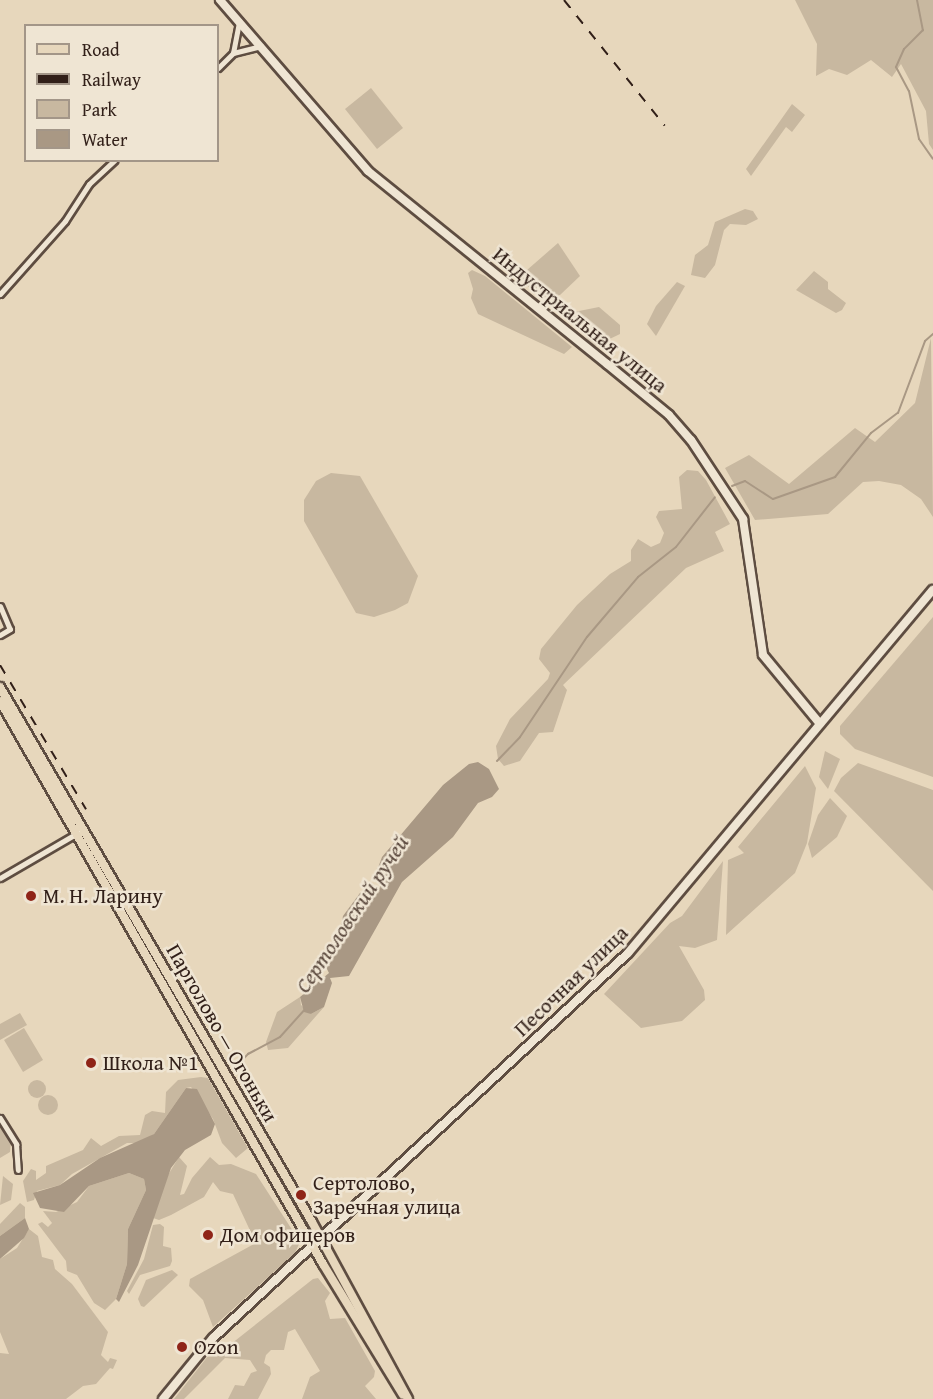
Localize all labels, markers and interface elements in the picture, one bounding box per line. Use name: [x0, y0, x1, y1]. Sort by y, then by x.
legend: [24, 24, 219, 162]
text: Road: [82, 36, 120, 63]
text: Railway: [82, 66, 141, 93]
text: Park: [82, 96, 117, 123]
text: Water: [82, 126, 127, 153]
street label: Индустриальная улица: [488, 242, 672, 398]
water label: Сертоловский ручей: [290, 830, 414, 998]
place label: М. Н. Ларину: [43, 883, 163, 909]
marker: М. Н. Ларину: [24, 889, 38, 903]
street label: Песочная улица: [509, 920, 633, 1042]
street label: Парголово — Огоньки: [161, 940, 283, 1126]
place label: Школа №1: [103, 1050, 198, 1076]
marker: Школа №1: [84, 1056, 98, 1070]
place label: Сертолово, Заречная улица: [313, 1170, 460, 1220]
marker: Сертолово, Заречная улица: [294, 1188, 308, 1202]
place label: Дом офицеров: [220, 1222, 355, 1248]
marker: Дом офицеров: [201, 1228, 215, 1242]
place label: Ozon: [194, 1334, 238, 1360]
marker: Ozon: [175, 1340, 189, 1354]

